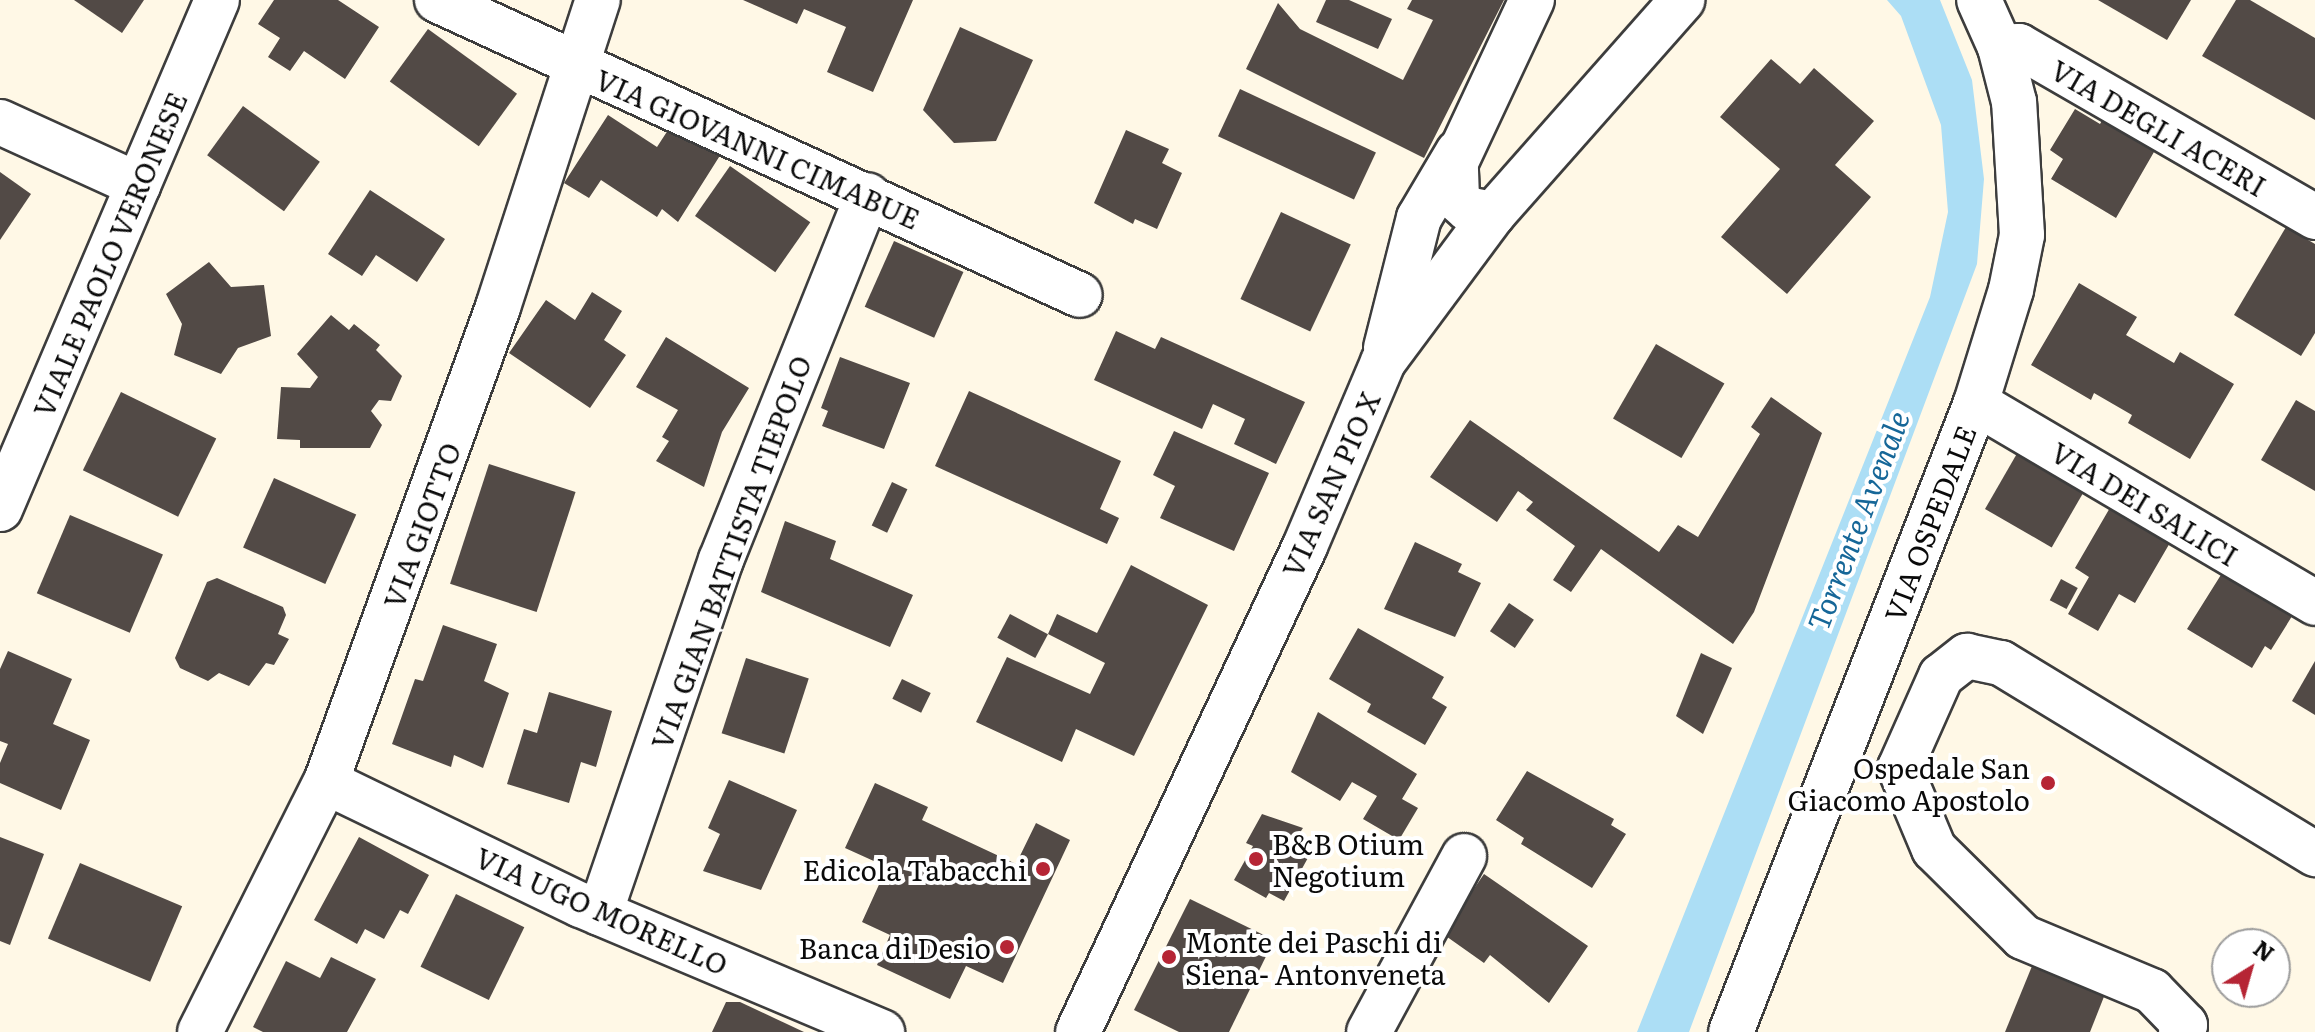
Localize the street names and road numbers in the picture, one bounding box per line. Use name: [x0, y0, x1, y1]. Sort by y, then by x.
street label: VIA DEGLI ACERI: [2046, 52, 2272, 202]
street label: VIA GIOVANNI CIMABUE: [591, 61, 925, 235]
street label: VIALE PAOLO VERONESE: [25, 86, 193, 422]
street label: VIA GIAN BATTISTA TIEPOLO: [643, 351, 817, 753]
street label: VIA SAN PIO X: [1274, 386, 1386, 582]
street label: VIA OSPEDALE: [1876, 420, 1982, 626]
street label: VIA DEI SALICI: [2046, 434, 2244, 572]
street label: VIA GIOTTO: [376, 438, 466, 612]
street label: VIA UGO MORELLO: [471, 839, 733, 981]

